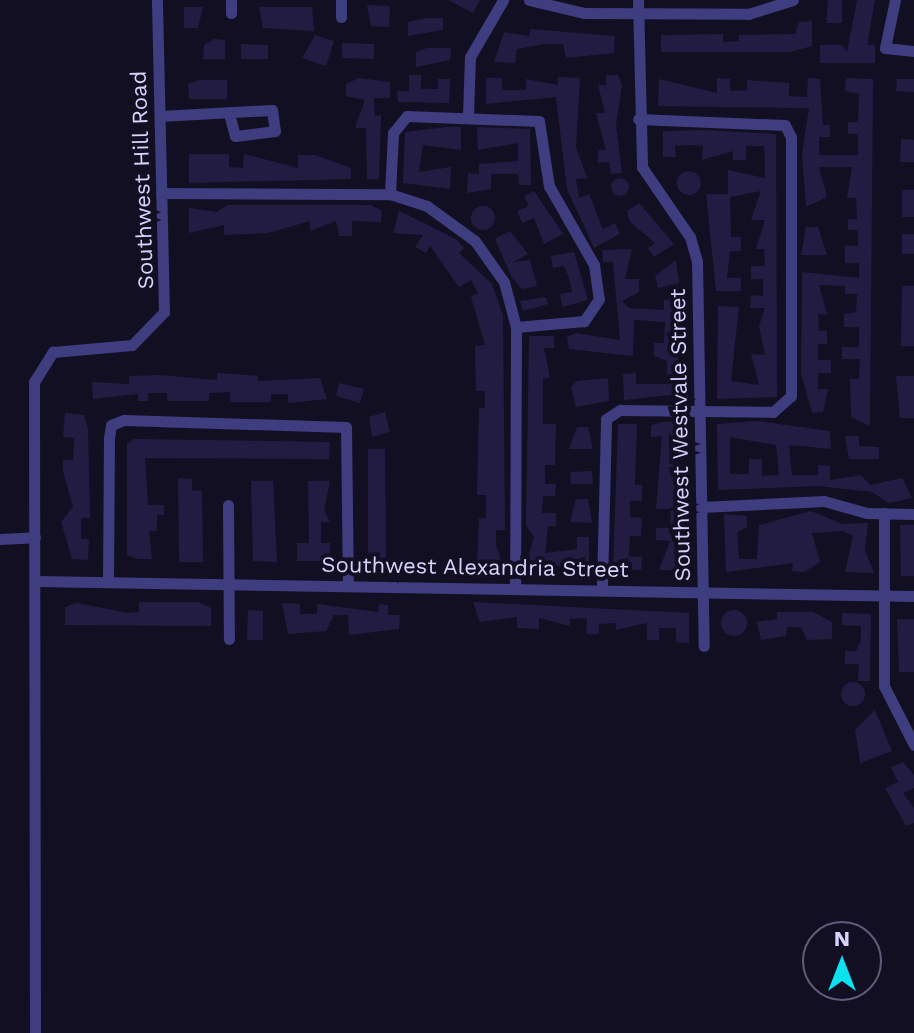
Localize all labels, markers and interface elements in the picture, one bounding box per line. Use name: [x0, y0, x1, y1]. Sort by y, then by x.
street label: Southwest Hill Road: [125, 70, 159, 290]
street label: Southwest Westvale Street: [664, 288, 696, 582]
street label: Southwest Alexandria Street: [321, 551, 629, 583]
north arrow: [802, 921, 882, 1001]
text: N: [834, 926, 850, 951]

